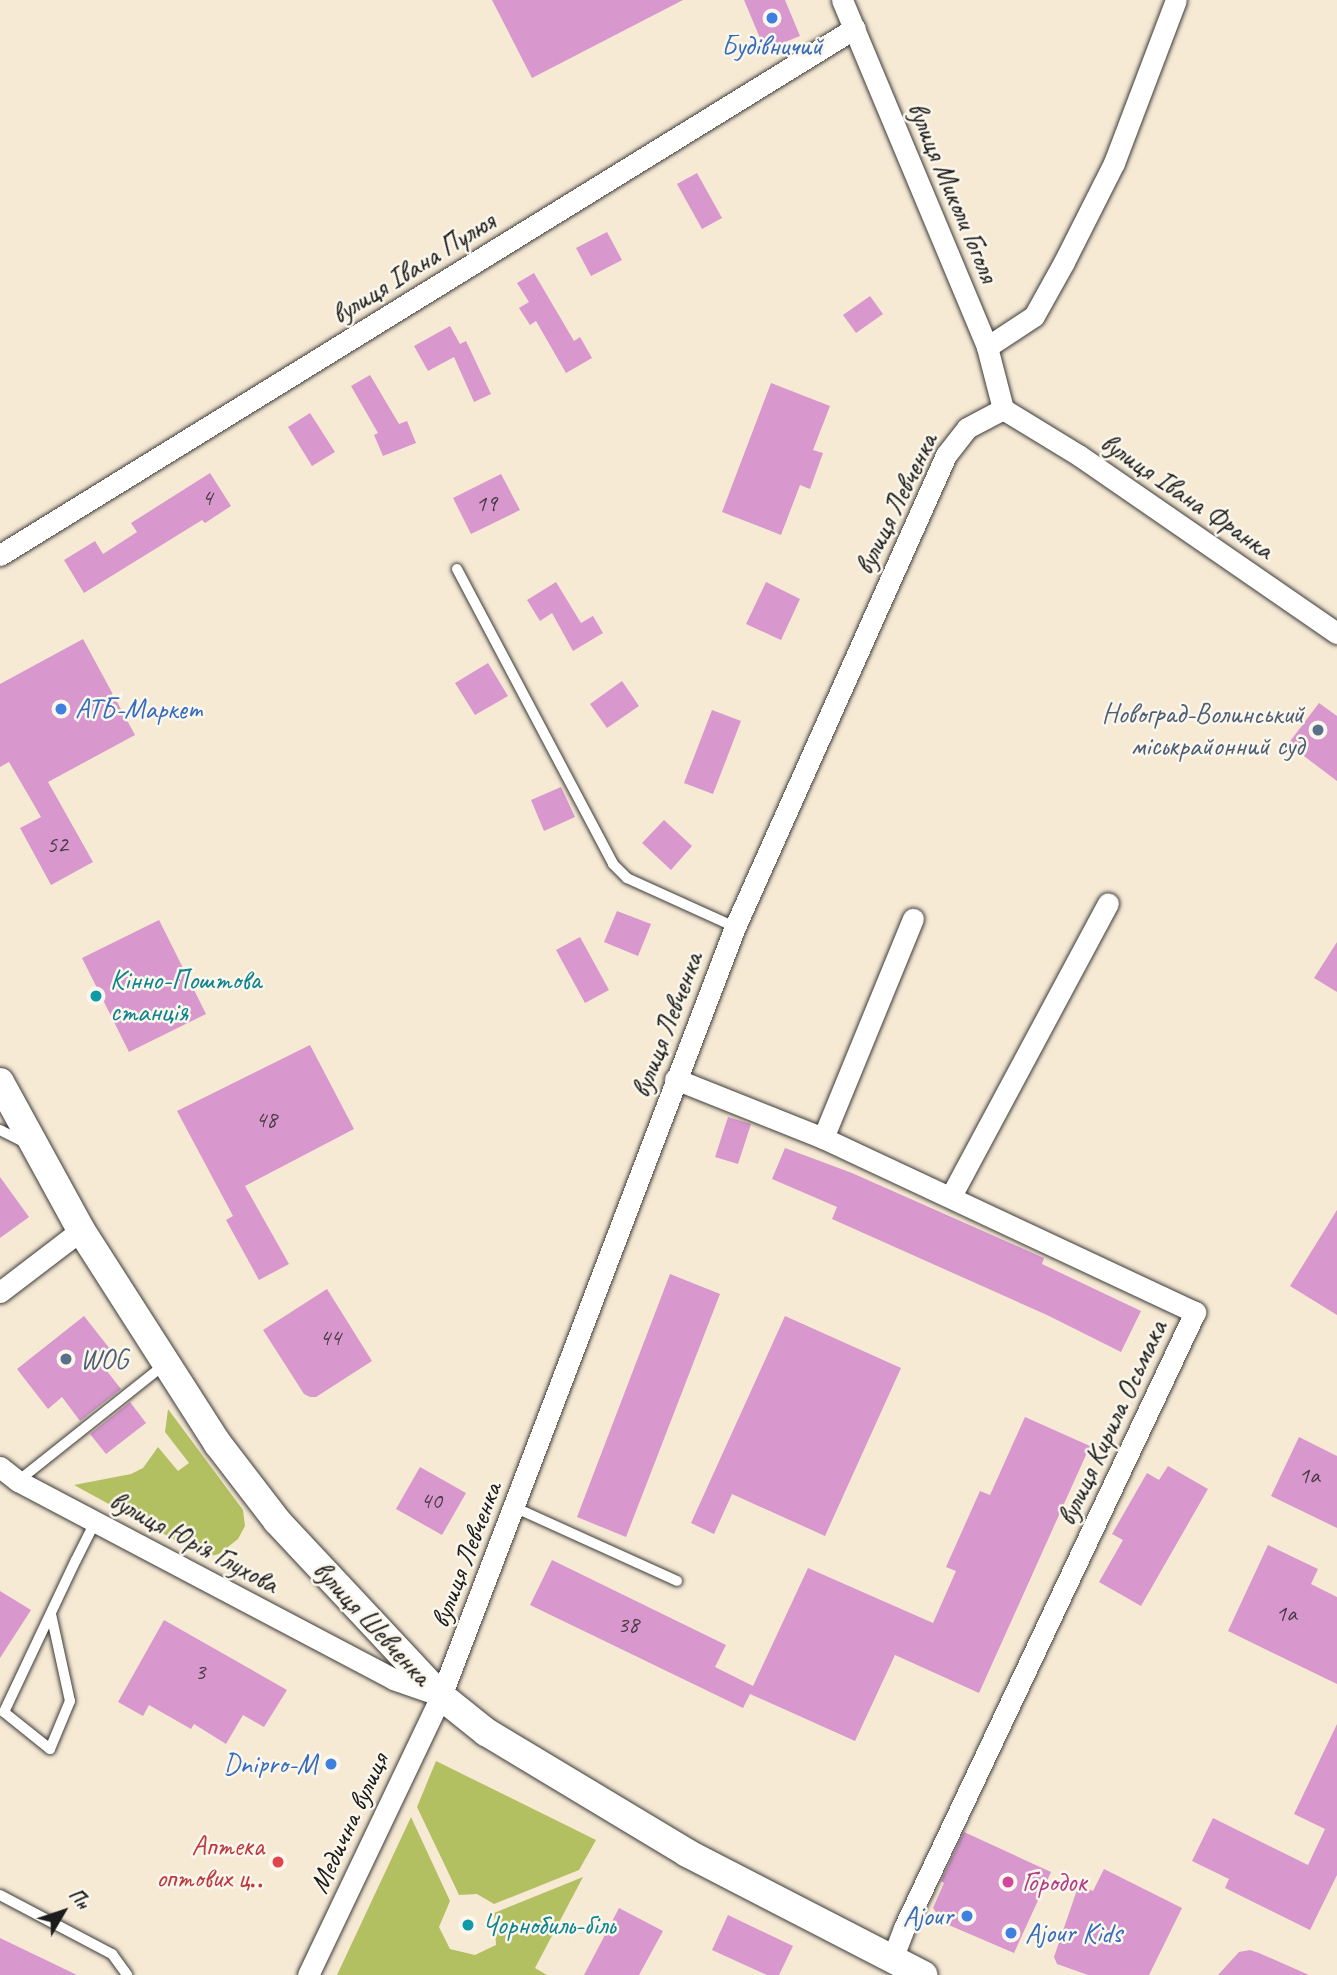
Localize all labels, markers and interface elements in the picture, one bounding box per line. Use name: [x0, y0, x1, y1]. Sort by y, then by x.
marker: Будівничий: [764, 10, 780, 26]
place label: Будівничий: [721, 29, 823, 63]
street label: вулиця Миколи Гоголя: [900, 97, 1006, 287]
street label: вулиця Івана Пулюя: [325, 204, 501, 332]
street label: вулиця Івана Франка: [1094, 426, 1280, 566]
street label: вулиця Левченка: [847, 428, 945, 580]
house number: 4: [202, 484, 212, 512]
house number: 19: [475, 490, 497, 518]
place label: АТБ-Маркет: [75, 692, 202, 726]
place label: Новоград-Волинський міськрайонний суд: [1102, 697, 1304, 763]
marker: АТБ-Маркет: [53, 701, 69, 717]
marker: Новоград-Волинський міськрайонний суд: [1310, 722, 1326, 738]
house number: 52: [46, 831, 68, 859]
street label: вулиця Левченка: [624, 948, 710, 1102]
place label: Кінно-Поштова станція: [110, 963, 261, 1029]
marker: Кінно-Поштова станція: [88, 988, 104, 1004]
house number: 48: [255, 1106, 277, 1134]
street label: вулиця Кирила Осьмака: [1051, 1317, 1173, 1529]
house number: 44: [319, 1324, 341, 1352]
place label: WOG: [80, 1342, 128, 1376]
marker: WOG: [58, 1351, 74, 1367]
house number: 1а: [1298, 1462, 1320, 1490]
street label: вулиця Левченка: [423, 1478, 509, 1632]
street label: вулиця Юрія Глухова: [104, 1484, 284, 1600]
house number: 40: [420, 1487, 442, 1515]
street label: вулиця Шевченка: [306, 1554, 438, 1692]
house number: 1а: [1275, 1600, 1297, 1628]
house number: 38: [617, 1611, 639, 1639]
house number: 3: [195, 1658, 205, 1686]
place label: Dnipro-M: [223, 1747, 317, 1781]
street label: Медична вулиця: [302, 1748, 396, 1898]
marker: Dnipro-M: [323, 1756, 339, 1772]
place label: Аптека оптових ц‥: [155, 1829, 264, 1895]
marker: Аптека оптових ц‥: [270, 1854, 286, 1870]
place label: Городок: [1022, 1865, 1087, 1899]
marker: Городок: [1000, 1874, 1016, 1890]
north arrow: [28, 1877, 98, 1947]
text: Пн: [64, 1884, 95, 1914]
place label: Ajour: [903, 1899, 953, 1933]
place label: Чорнобиль-біль: [482, 1908, 615, 1942]
marker: Ajour: [959, 1908, 975, 1924]
place label: Ajour Kids: [1025, 1916, 1122, 1950]
marker: Чорнобиль-біль: [460, 1917, 476, 1933]
marker: Ajour Kids: [1003, 1925, 1019, 1941]

